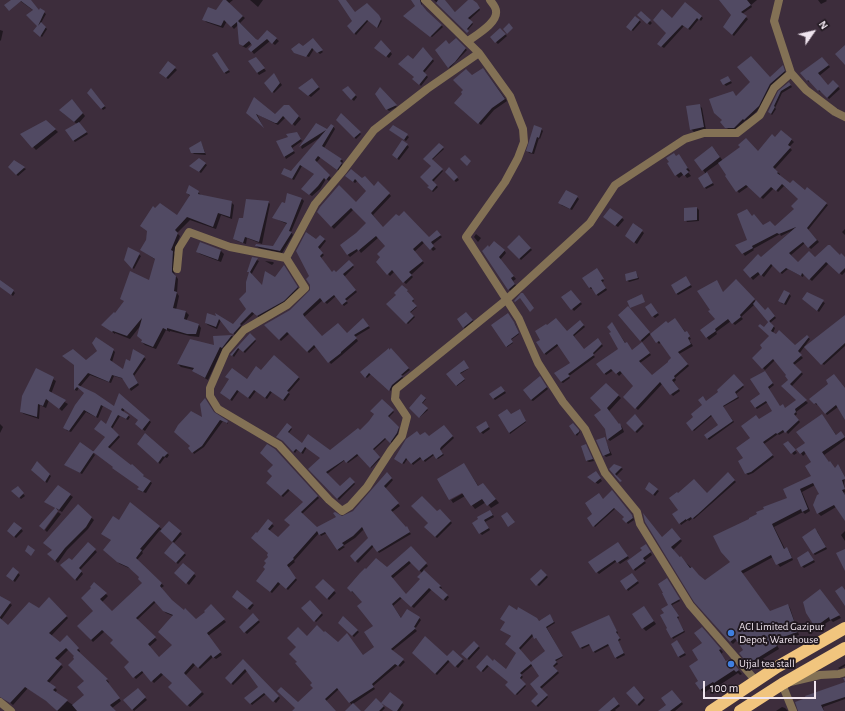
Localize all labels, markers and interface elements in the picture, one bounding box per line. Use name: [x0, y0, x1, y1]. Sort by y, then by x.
north arrow: [793, 12, 833, 52]
text: N: [817, 19, 830, 31]
place label: ACI Limited Gazipur Depot, Warehouse: [739, 620, 824, 646]
marker: ACI Limited Gazipur Depot, Warehouse: [726, 628, 736, 638]
place label: Ujjal tea stall: [739, 657, 795, 671]
marker: Ujjal tea stall: [726, 659, 736, 669]
scale bar: [705, 673, 818, 699]
text: 100 m: [710, 682, 738, 694]

